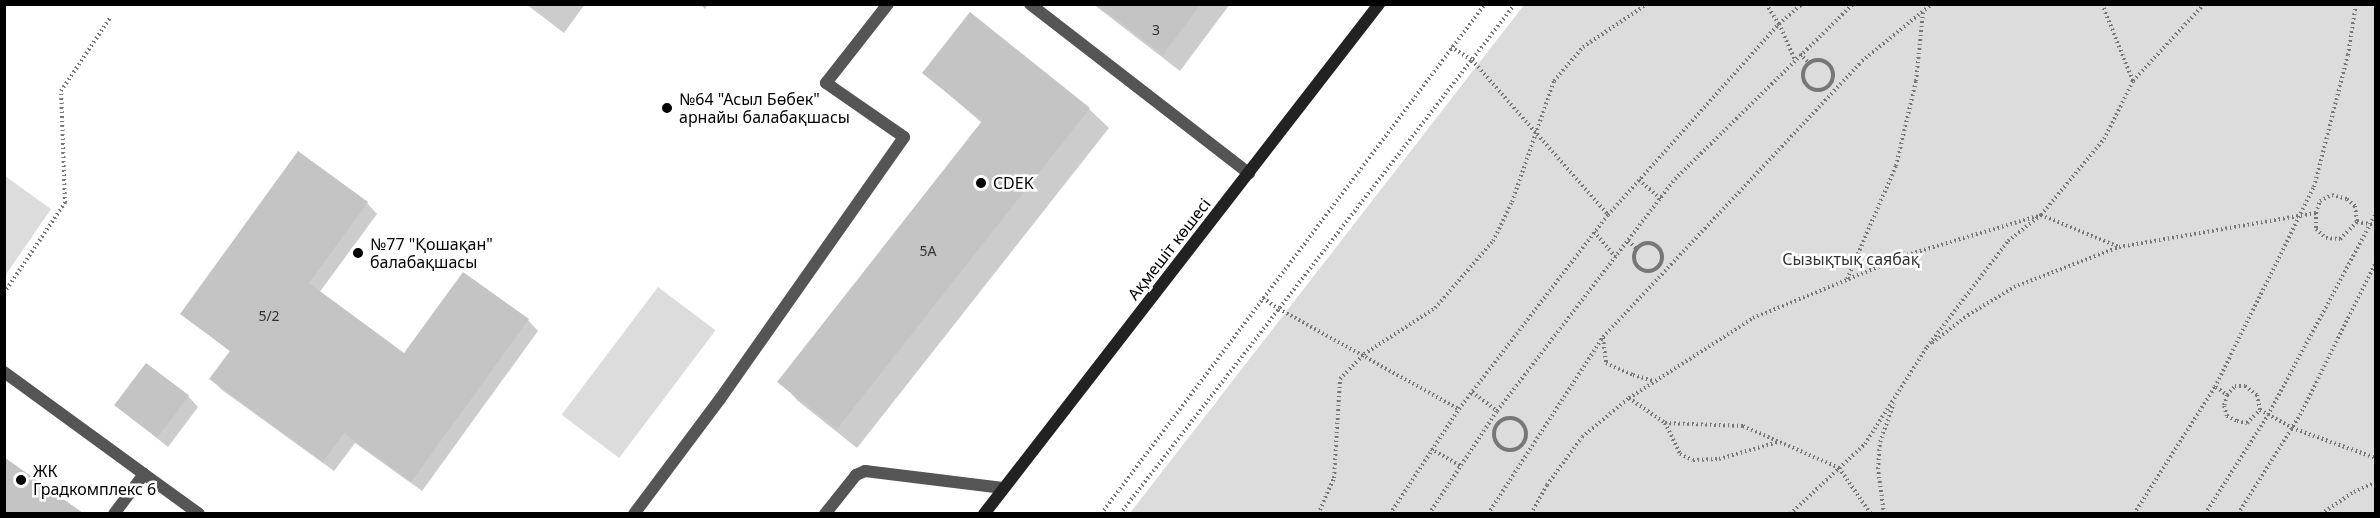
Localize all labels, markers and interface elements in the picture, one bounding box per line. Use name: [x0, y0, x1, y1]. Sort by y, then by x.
house number: 3: [1152, 22, 1160, 38]
place label: №64 "Асыл Бөбек" арнайы балабақшасы: [679, 89, 850, 127]
marker: №64 "Асыл Бөбек" арнайы балабақшасы: [660, 101, 674, 115]
place label: CDEK: [993, 173, 1034, 193]
marker: CDEK: [974, 176, 988, 190]
street label: Ақмешіт көшесі: [1123, 195, 1215, 303]
place label: №77 "Қошақан" балабақшасы: [370, 234, 493, 272]
house number: 5А: [920, 243, 936, 259]
marker: №77 "Қошақан" балабақшасы: [351, 246, 365, 260]
park label: Сызықтық саябақ: [1782, 249, 1920, 269]
house number: 5/2: [258, 308, 280, 324]
place label: ЖК Градкомплекс 6: [33, 461, 156, 499]
marker: ЖК Градкомплекс 6: [14, 473, 28, 487]

